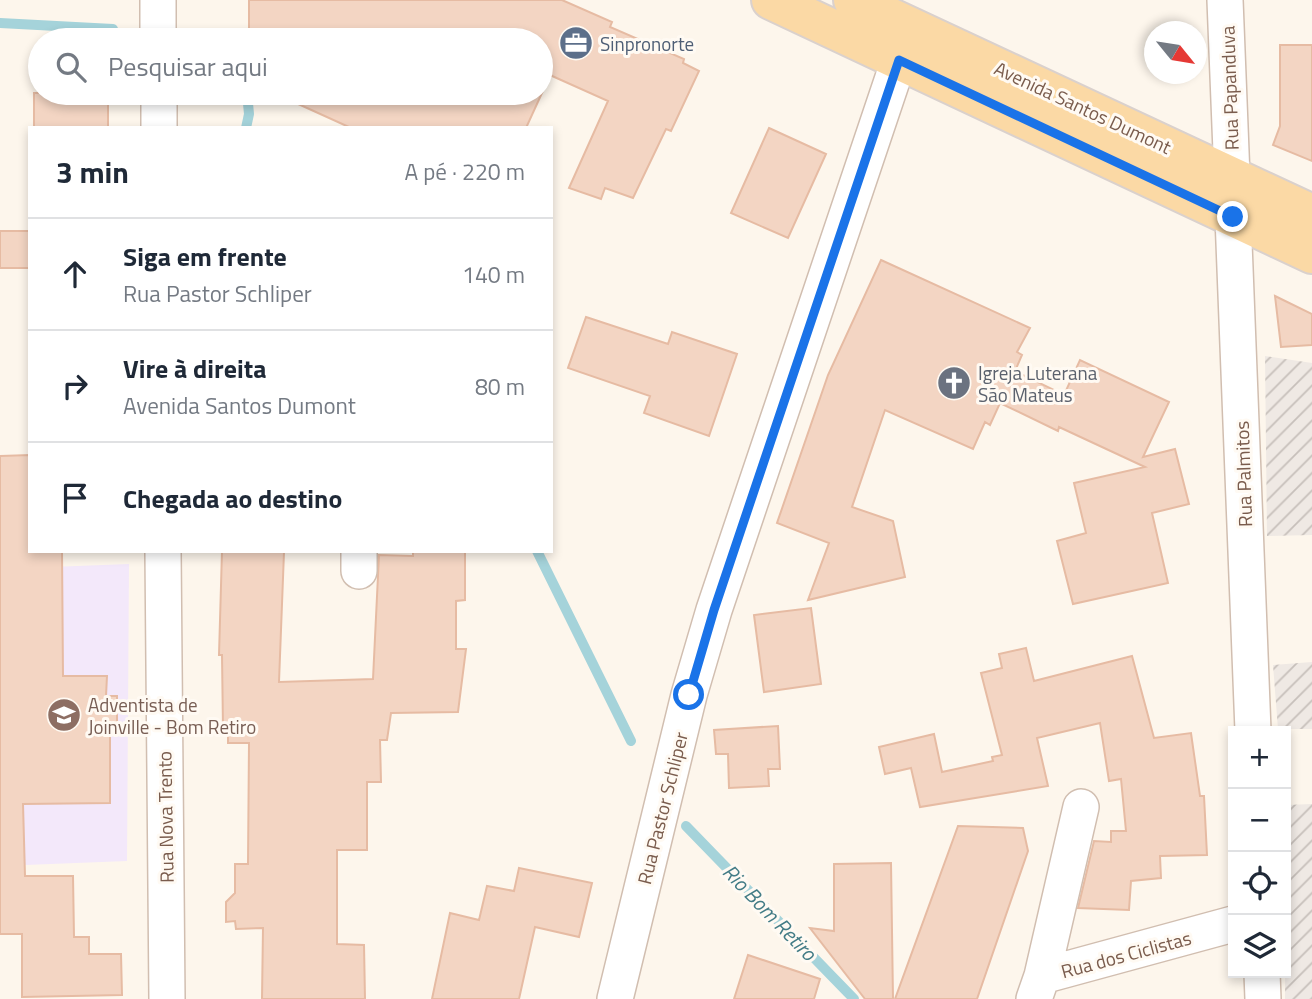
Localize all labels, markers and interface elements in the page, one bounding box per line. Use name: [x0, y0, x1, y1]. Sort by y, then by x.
north arrow: [1144, 21, 1207, 84]
office icon: Sinpronorte: [557, 24, 595, 62]
street label: Rua Papanduva: [1212, 25, 1246, 151]
search box: [28, 28, 553, 105]
place label: Sinpronorte: [600, 29, 694, 58]
text: Pesquisar aqui: [108, 47, 268, 86]
icon: search: [52, 48, 90, 86]
street label: Avenida Santos Dumont: [990, 53, 1177, 161]
text: 3 min: [56, 149, 129, 195]
text: A pé · 220 m: [404, 154, 525, 189]
route end: [1217, 201, 1248, 232]
text: Siga em frente: [123, 237, 287, 276]
icon: ahead: [56, 255, 94, 293]
text: 140 m: [462, 257, 525, 292]
text: Rua Pastor Schliper: [123, 276, 312, 311]
text: Vire à direita: [123, 349, 266, 388]
place label: Igreja Luterana São Mateus: [978, 358, 1098, 409]
church icon: Igreja Luterana São Mateus: [935, 364, 973, 402]
icon: right: [56, 367, 94, 405]
text: 80 m: [475, 369, 525, 404]
text: Avenida Santos Dumont: [123, 388, 356, 423]
street label: Rua Palmitos: [1227, 420, 1259, 528]
icon: arrive: [56, 479, 94, 517]
text: Chegada ao destino: [123, 479, 342, 518]
route start: [673, 679, 704, 710]
place label: Adventista de Joinville - Bom Retiro: [88, 690, 256, 741]
school or university icon: Adventista de Joinville - Bom Retiro: [45, 696, 83, 734]
map controls: [1228, 726, 1291, 978]
button: +: [1228, 726, 1291, 789]
street label: Rua Pastor Schliper: [629, 728, 695, 887]
street label: Rua Nova Trento: [149, 751, 181, 883]
button: −: [1228, 789, 1291, 852]
button: locate: [1228, 852, 1291, 915]
water label: Rio Bom Retiro: [716, 856, 825, 968]
button: layers: [1228, 915, 1291, 978]
street label: Rua dos Ciclistas: [1058, 923, 1194, 985]

